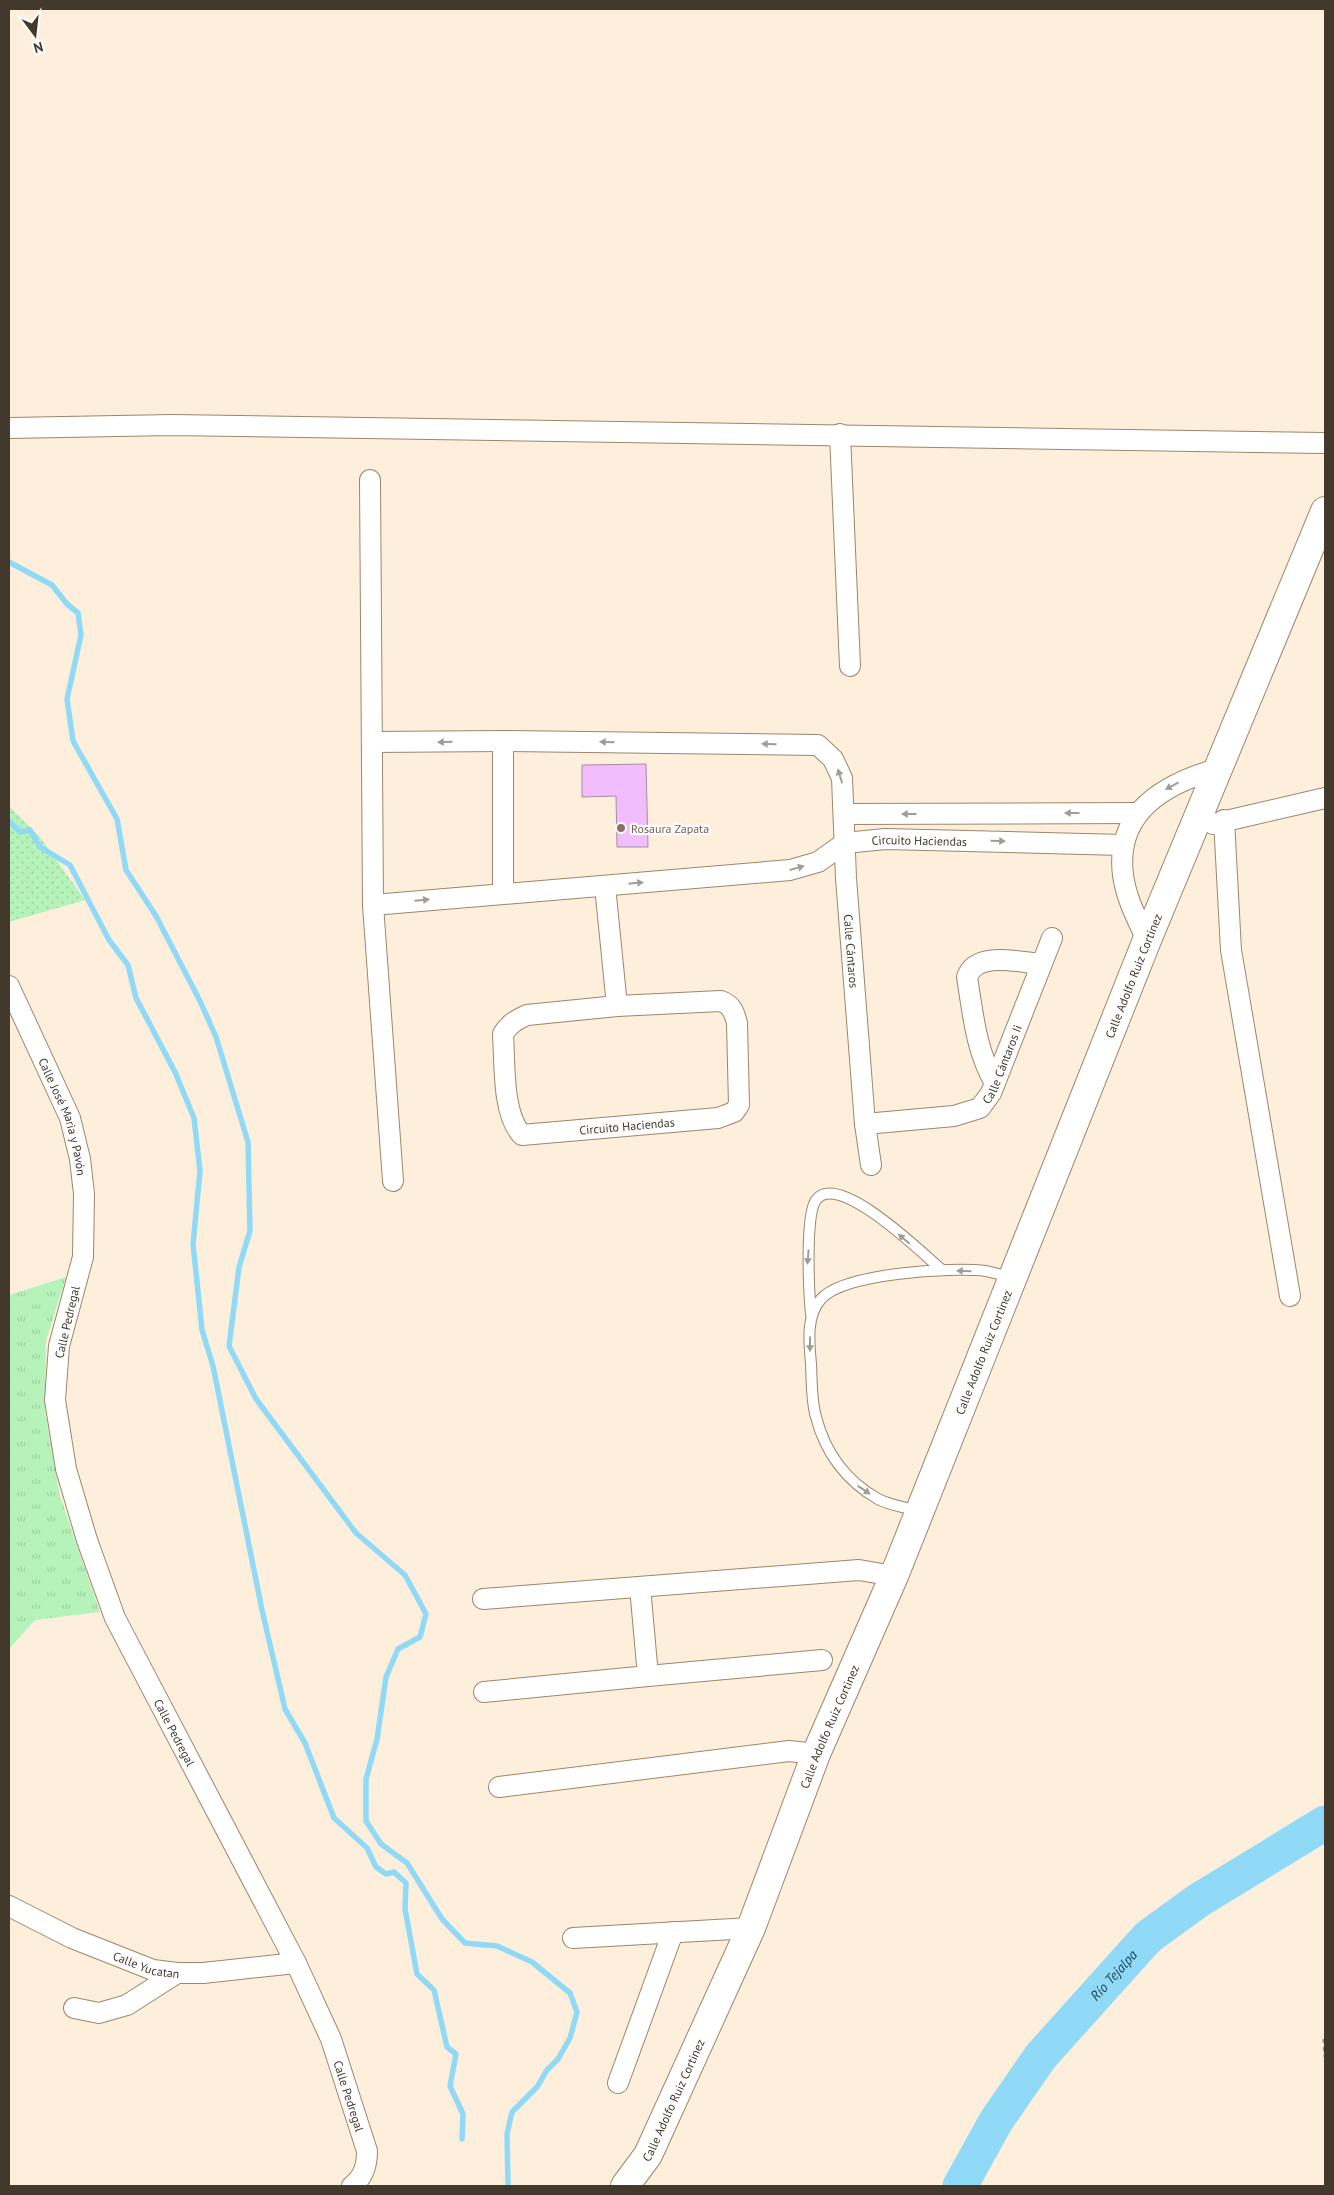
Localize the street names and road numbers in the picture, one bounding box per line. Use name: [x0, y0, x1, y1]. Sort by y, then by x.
street label: Circuito Haciendas: [871, 831, 967, 849]
street label: Calle Adolfo Ruiz Cortinez: [1101, 911, 1165, 1040]
street label: Calle Cántaros: [841, 914, 862, 989]
street label: Calle Cántaros Ii: [978, 1023, 1025, 1106]
street label: Calle José Maria y Pavón: [36, 1055, 89, 1176]
street label: Circuito Haciendas: [579, 1114, 675, 1138]
street label: Calle Pedregal: [51, 1284, 83, 1360]
street label: Calle Adolfo Ruiz Cortinez: [952, 1288, 1015, 1417]
street label: Calle Adolfo Ruiz Cortinez: [796, 1662, 862, 1790]
street label: Calle Pedregal: [151, 1696, 199, 1769]
street label: Calle Yucatan: [111, 1948, 180, 1981]
street label: Calle Adolfo Ruiz Cortinez: [638, 2036, 707, 2164]
street label: Calle Pedregal: [331, 2058, 368, 2134]

